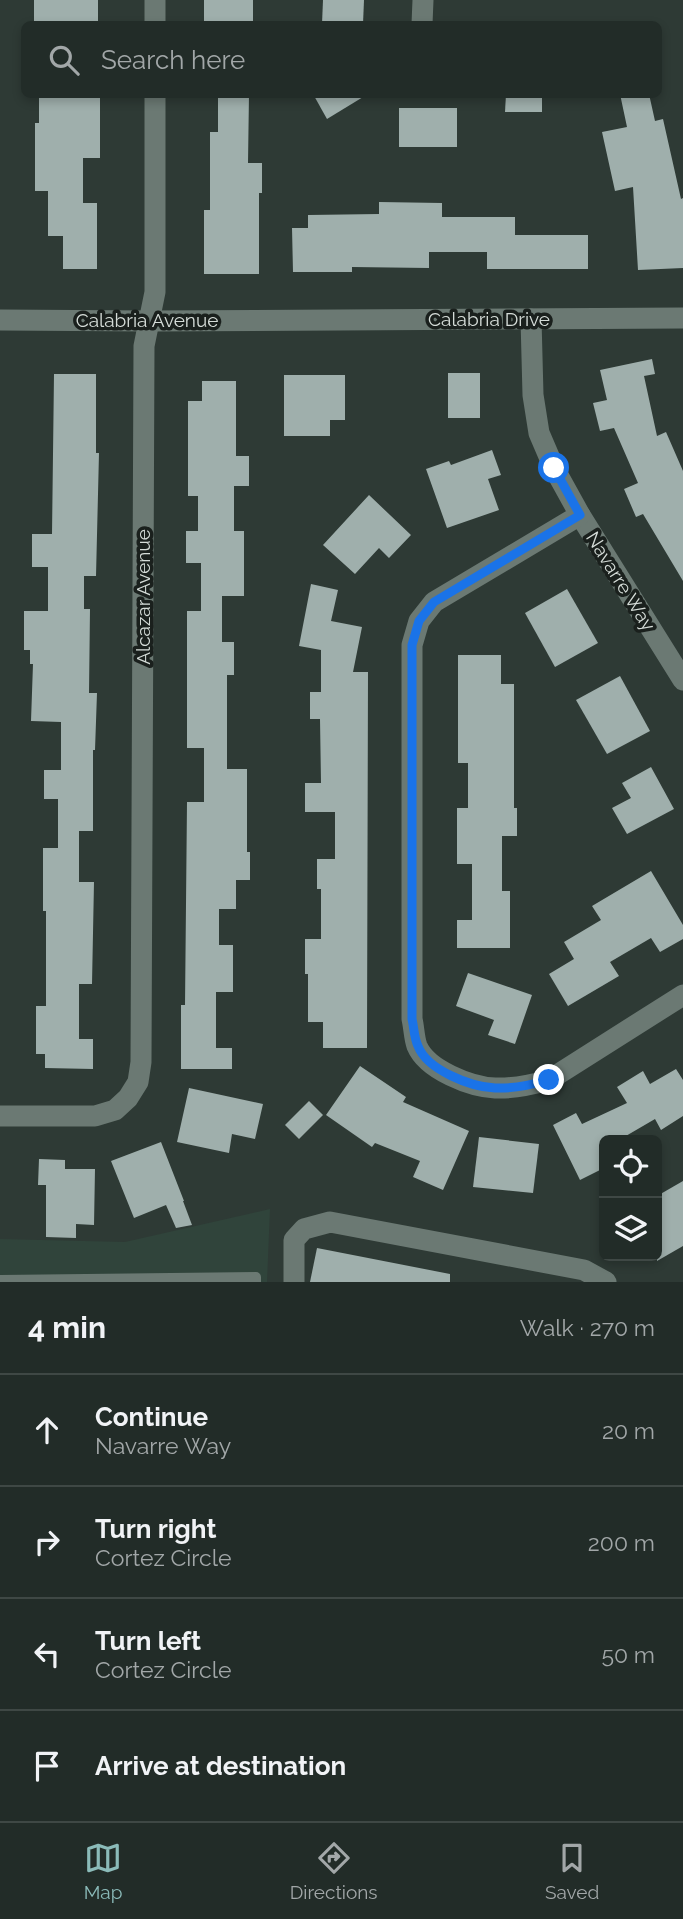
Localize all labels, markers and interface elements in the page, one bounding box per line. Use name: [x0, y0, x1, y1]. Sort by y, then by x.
search box: [21, 21, 662, 98]
icon: search: [45, 41, 83, 79]
text: Search here: [101, 45, 245, 75]
street label: Calabria Drive: [428, 308, 550, 330]
street label: Calabria Avenue: [76, 309, 218, 331]
route start: [538, 452, 569, 483]
street label: Navarre Way: [582, 527, 660, 635]
street label: Alcazar Avenue: [132, 529, 154, 665]
route end: [533, 1064, 564, 1095]
map controls: [599, 1135, 662, 1261]
button: locate: [599, 1135, 662, 1198]
button: layers: [599, 1198, 662, 1261]
text: 4 min: [28, 1310, 106, 1345]
text: Walk · 270 m: [520, 1314, 655, 1341]
text: Continue: [95, 1402, 208, 1432]
icon: ahead: [28, 1411, 66, 1449]
text: 20 m: [602, 1417, 655, 1444]
text: Navarre Way: [95, 1432, 231, 1459]
text: Turn right: [95, 1514, 216, 1544]
icon: right: [28, 1523, 66, 1561]
text: 200 m: [588, 1529, 655, 1556]
text: Cortez Circle: [95, 1544, 231, 1571]
text: Turn left: [95, 1626, 201, 1656]
icon: left: [28, 1635, 66, 1673]
text: 50 m: [601, 1641, 655, 1668]
text: Cortez Circle: [95, 1656, 231, 1683]
icon: arrive: [28, 1747, 66, 1785]
text: Arrive at destination: [95, 1751, 346, 1781]
tab: Map: [84, 1839, 122, 1903]
tab: Directions: [290, 1839, 378, 1903]
tab: Saved: [545, 1839, 599, 1903]

